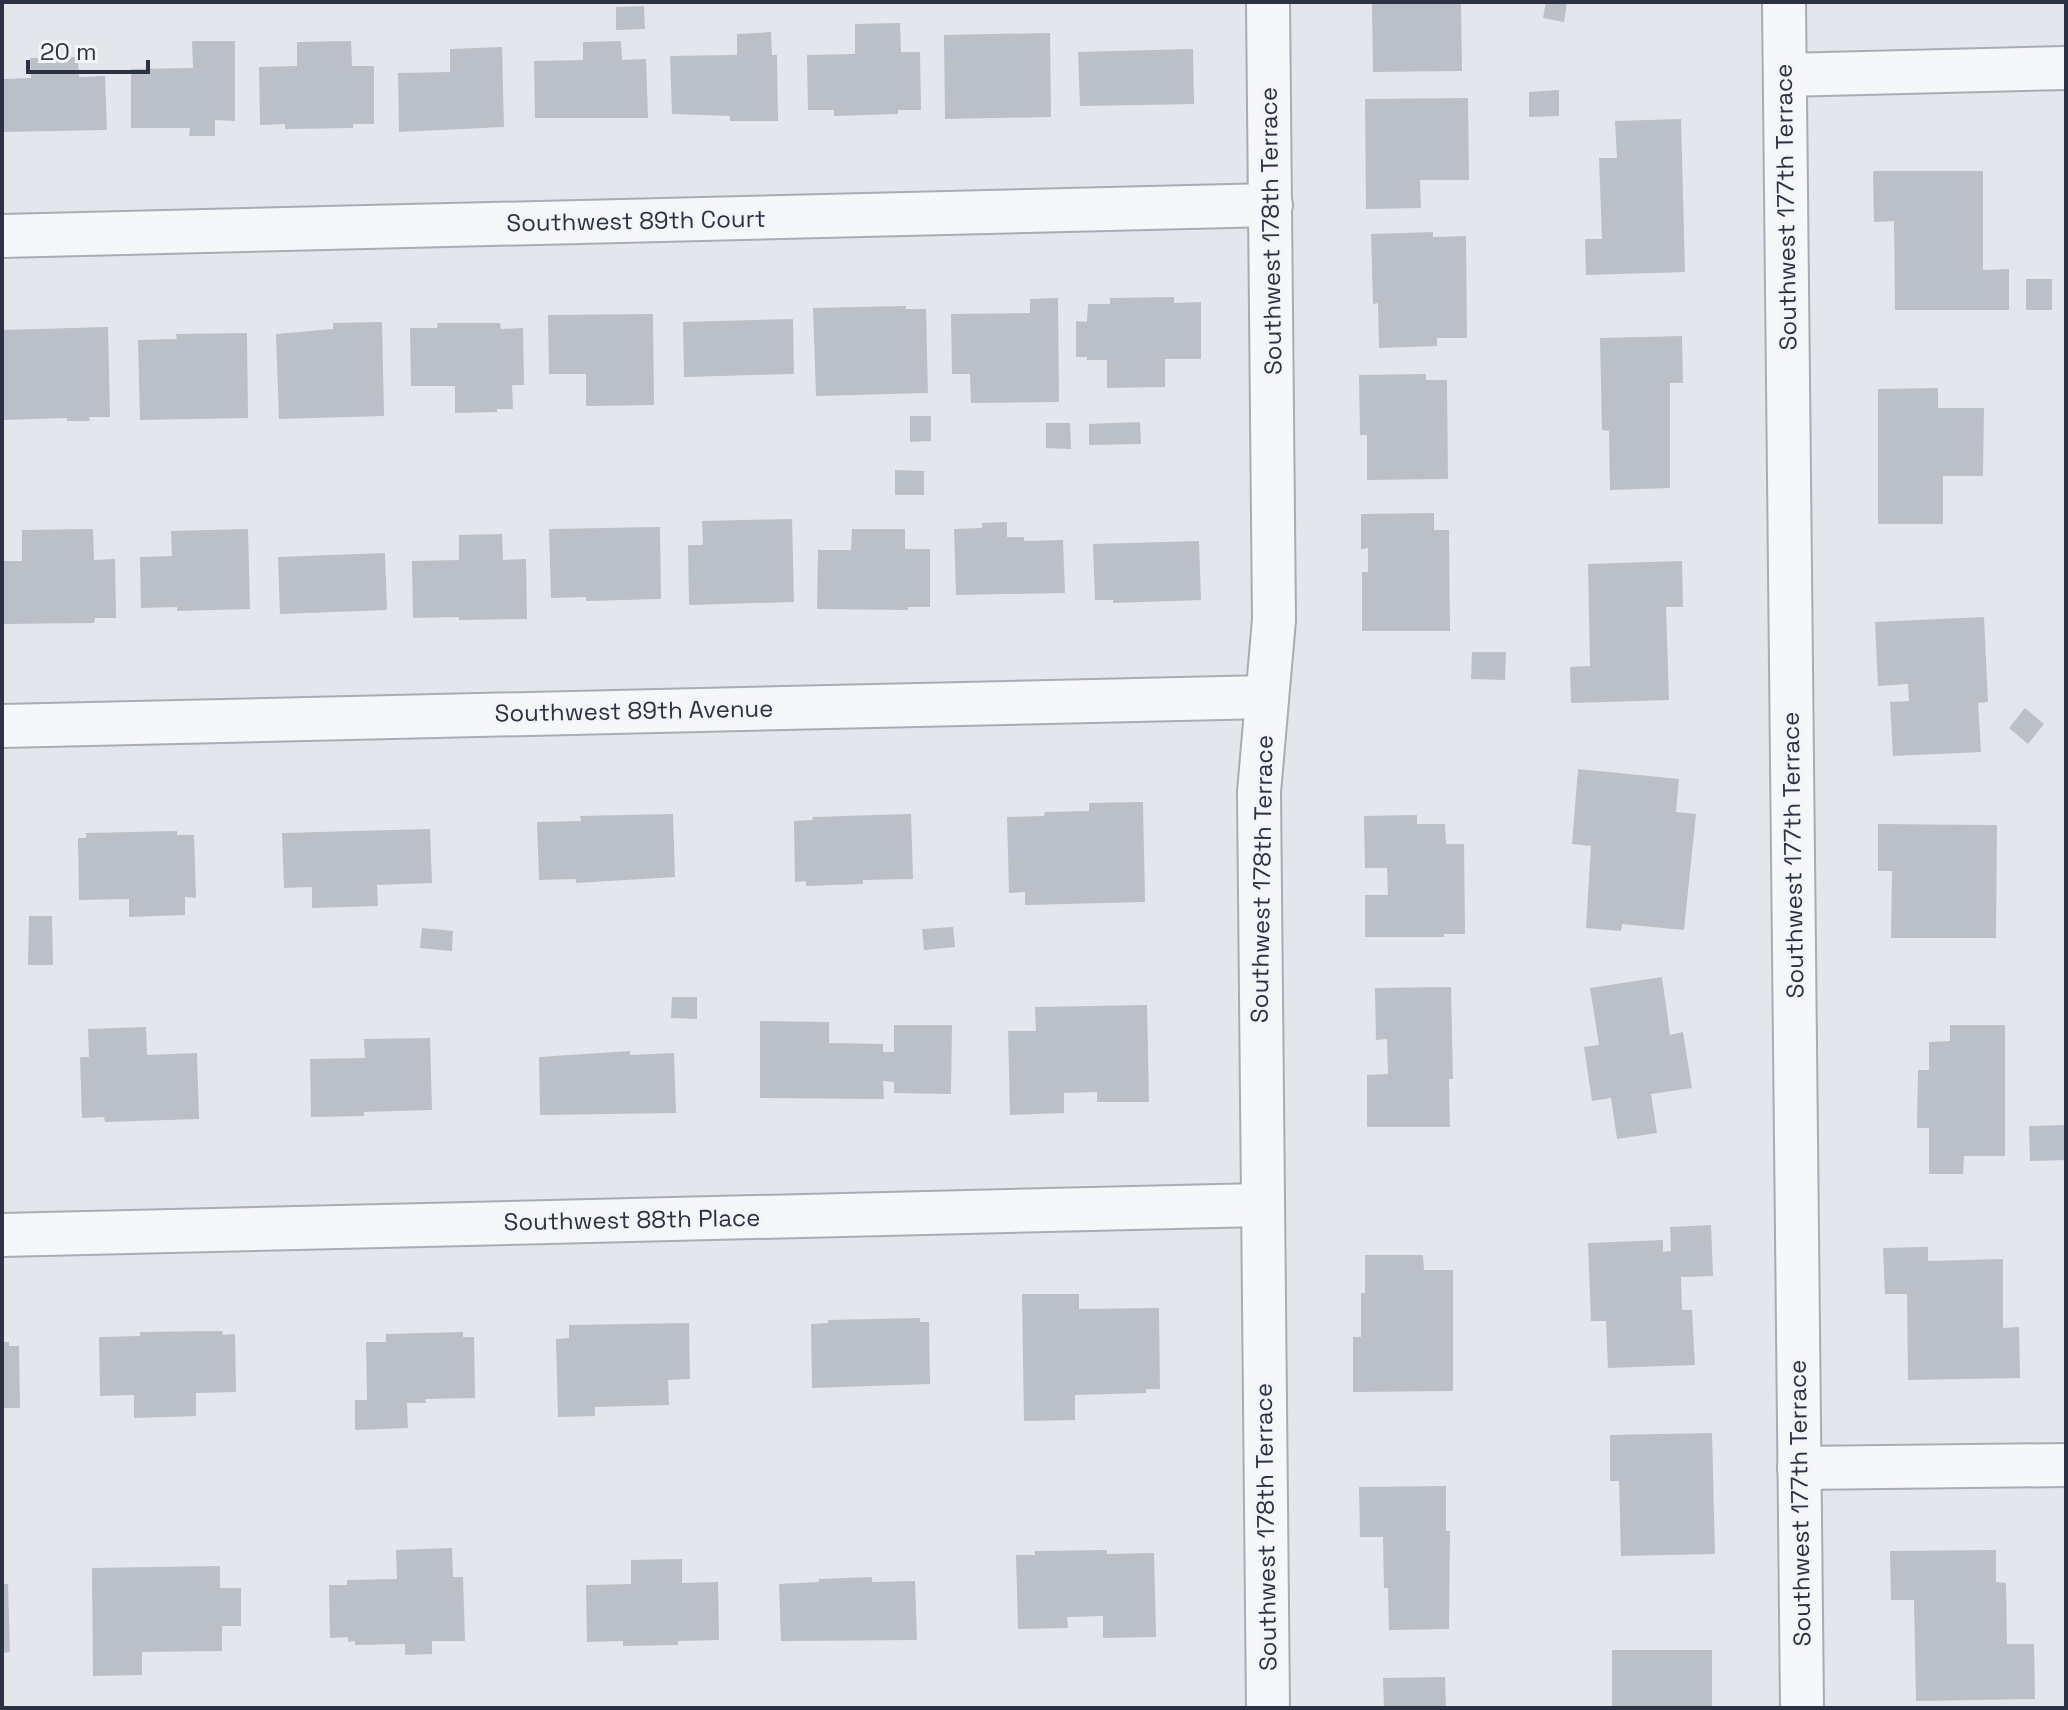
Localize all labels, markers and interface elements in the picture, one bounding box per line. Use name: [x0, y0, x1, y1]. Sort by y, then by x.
scale bar: [28, 24, 148, 74]
text: 20 m: [40, 36, 97, 67]
street label: Southwest 177th Terrace: [1768, 63, 1803, 351]
street label: Southwest 178th Terrace: [1252, 87, 1289, 375]
street label: Southwest 89th Court: [506, 203, 766, 238]
street label: Southwest 89th Avenue: [494, 693, 774, 728]
street label: Southwest 177th Terrace: [1775, 711, 1810, 999]
street label: Southwest 178th Terrace: [1243, 735, 1280, 1023]
street label: Southwest 88th Place: [503, 1202, 761, 1237]
street label: Southwest 177th Terrace: [1782, 1359, 1817, 1647]
street label: Southwest 178th Terrace: [1247, 1383, 1284, 1671]

